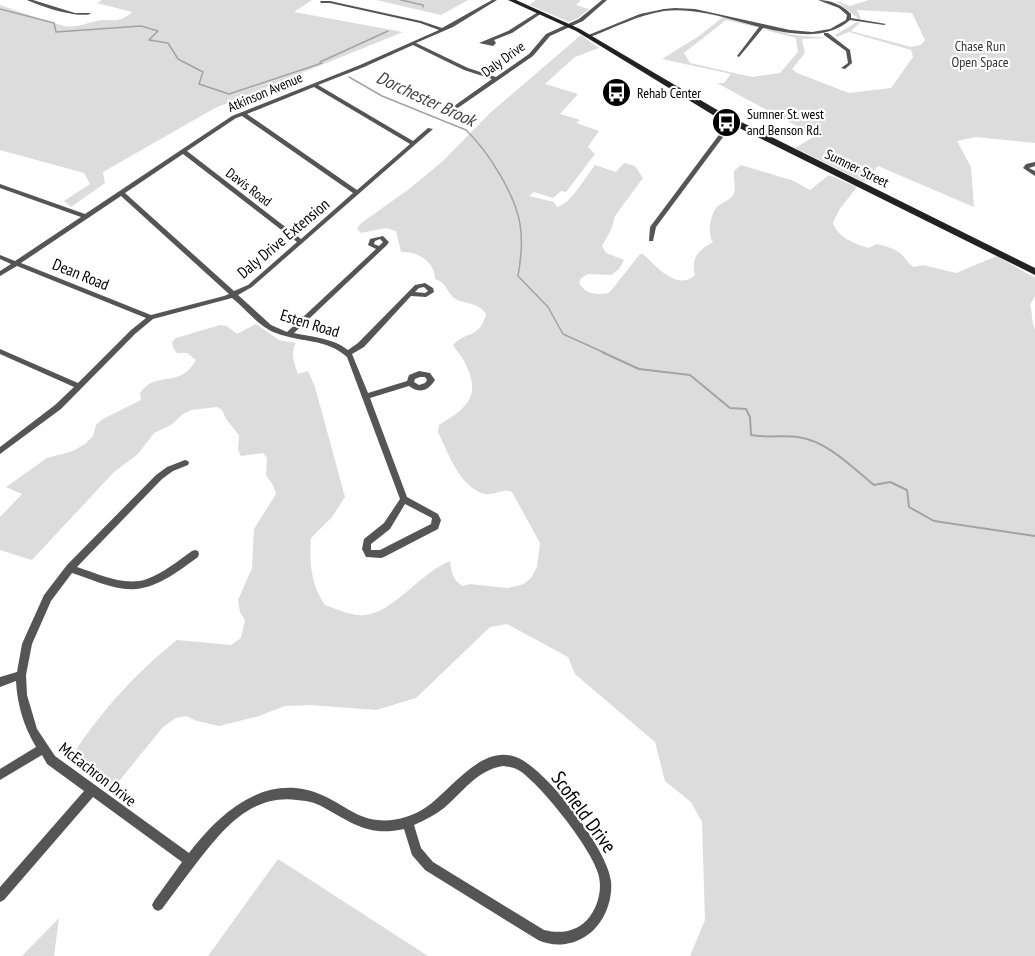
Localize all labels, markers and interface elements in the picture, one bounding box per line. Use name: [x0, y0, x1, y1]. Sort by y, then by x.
street label: Daly Drive: [478, 37, 528, 81]
park label: Chase Run Open Space: [952, 37, 1009, 71]
water label: Dorchester Brook: [373, 66, 481, 132]
street label: Atkinson Avenue: [225, 68, 305, 116]
bus stop icon: Rehab Center: [600, 77, 632, 109]
place label: Rehab Center: [637, 84, 701, 102]
place label: Sumner St. west and Benson Rd.: [747, 105, 824, 139]
bus stop icon: Sumner St. west and Benson Rd.: [710, 106, 742, 138]
street label: Sumner Street: [822, 145, 892, 191]
street label: Davis Road: [222, 164, 276, 210]
street label: Daly Drive Extension: [233, 194, 333, 282]
street label: Dean Road: [50, 254, 112, 294]
street label: Esten Road: [278, 305, 342, 341]
street label: McEachron Drive: [55, 738, 141, 810]
street label: Scofield Drive: [546, 766, 622, 858]

